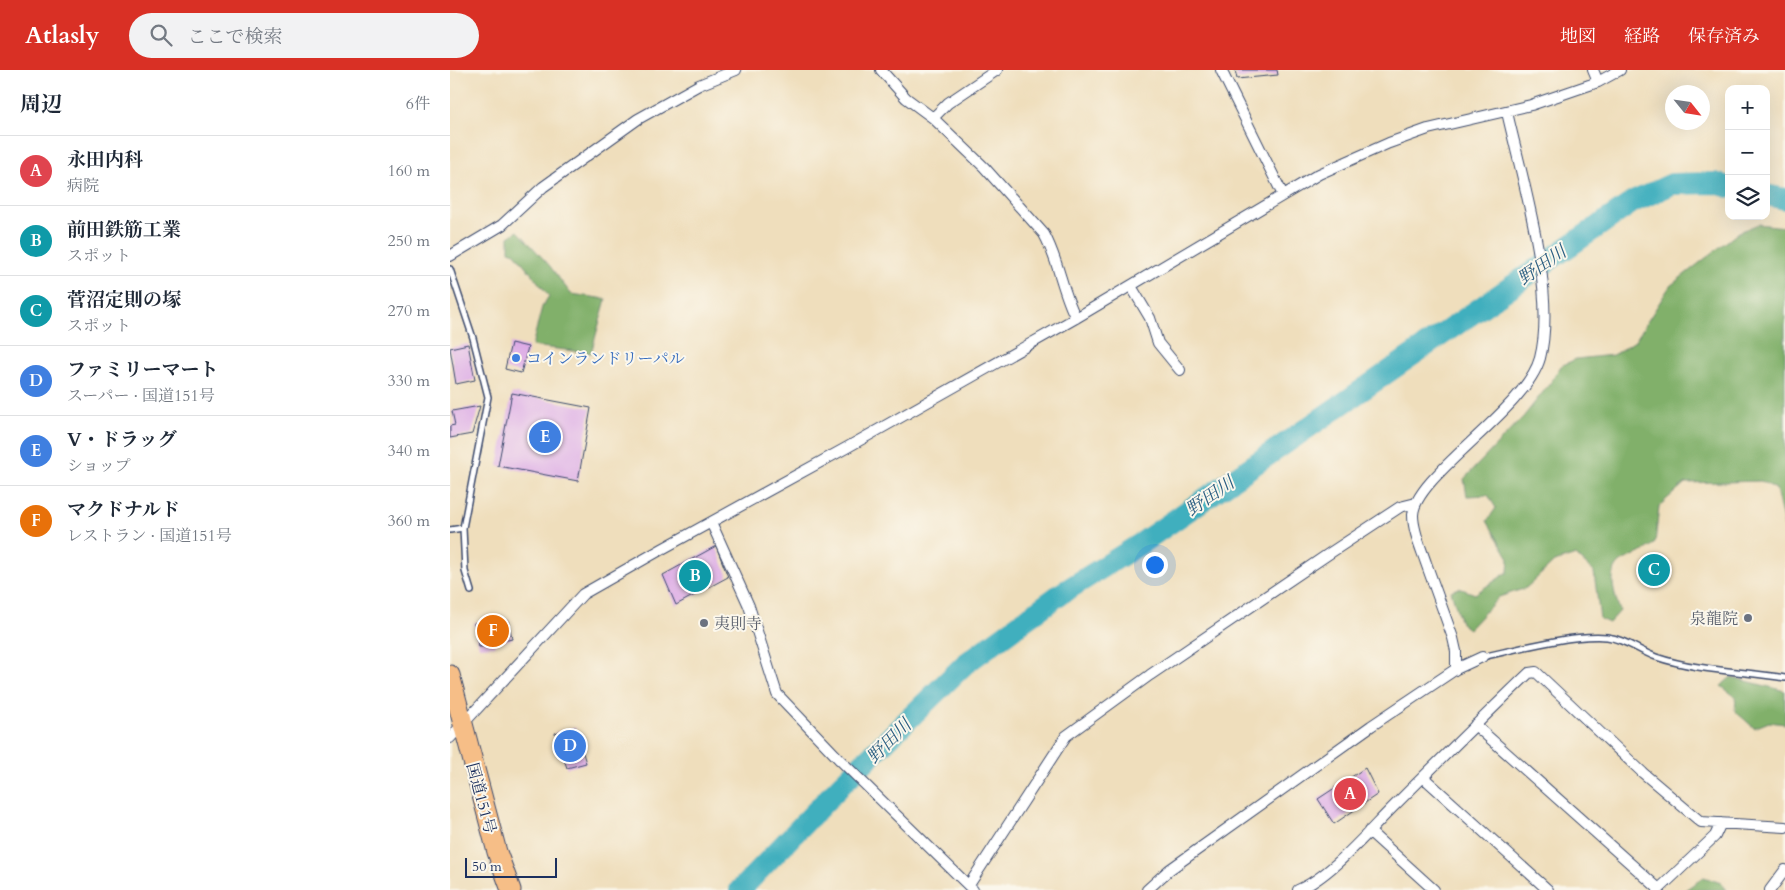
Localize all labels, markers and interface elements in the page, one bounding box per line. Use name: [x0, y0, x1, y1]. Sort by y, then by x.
search box: [129, 13, 479, 58]
text: Atlasly: [25, 19, 99, 52]
icon: search: [147, 21, 175, 49]
text: ここで検索: [187, 24, 282, 50]
text: 地図: [1560, 24, 1596, 49]
text: 経路: [1624, 24, 1660, 49]
text: 保存済み: [1688, 24, 1760, 49]
north arrow: [1665, 85, 1710, 130]
map controls: [1725, 85, 1770, 220]
button: +: [1725, 85, 1770, 130]
text: 周辺: [20, 90, 62, 119]
text: 6件: [406, 93, 430, 115]
button: −: [1725, 130, 1770, 175]
text: 永田内科: [67, 147, 143, 173]
text: A: [30, 160, 42, 182]
text: 160 m: [388, 160, 430, 182]
text: 病院: [67, 175, 99, 197]
button: layers: [1725, 175, 1770, 220]
text: 前田鉄筋工業: [67, 217, 181, 243]
text: B: [30, 230, 42, 252]
text: 250 m: [388, 230, 430, 252]
water label: 野田川: [1513, 239, 1573, 291]
text: スポット: [67, 245, 131, 267]
text: 菅沼定則の塚: [67, 287, 181, 313]
text: C: [30, 300, 42, 322]
text: 270 m: [388, 300, 430, 322]
text: スポット: [67, 315, 131, 337]
place label: コインランドリーパル: [526, 348, 685, 370]
marker: コインランドリーパル: [510, 352, 522, 364]
text: ファミリーマート: [67, 357, 219, 383]
text: D: [29, 370, 43, 392]
text: 330 m: [388, 370, 430, 392]
text: スーパー · 国道151号: [67, 385, 215, 407]
pin: E: [529, 418, 561, 456]
text: V・ドラッグ: [67, 427, 176, 453]
text: E: [31, 440, 41, 462]
text: 340 m: [388, 440, 430, 462]
text: ショップ: [67, 455, 131, 477]
water label: 野田川: [1181, 470, 1241, 522]
text: マクドナルド: [67, 497, 180, 523]
text: F: [31, 510, 41, 532]
text: 360 m: [388, 510, 430, 532]
text: レストラン · 国道151号: [67, 525, 232, 547]
pin: C: [1638, 551, 1670, 589]
your location: [1142, 552, 1168, 578]
pin: B: [679, 557, 711, 595]
place label: 泉龍院: [1690, 608, 1738, 630]
pin: F: [477, 612, 509, 650]
marker: 泉龍院: [1742, 612, 1754, 624]
place label: 夷則寺: [714, 613, 762, 635]
marker: 夷則寺: [698, 617, 710, 629]
water label: 野田川: [861, 712, 919, 769]
pin: D: [554, 727, 586, 765]
street label: 国道151号: [461, 760, 501, 836]
pin: A: [1334, 775, 1366, 813]
scale bar: [465, 855, 558, 878]
text: 50 m: [472, 857, 502, 876]

